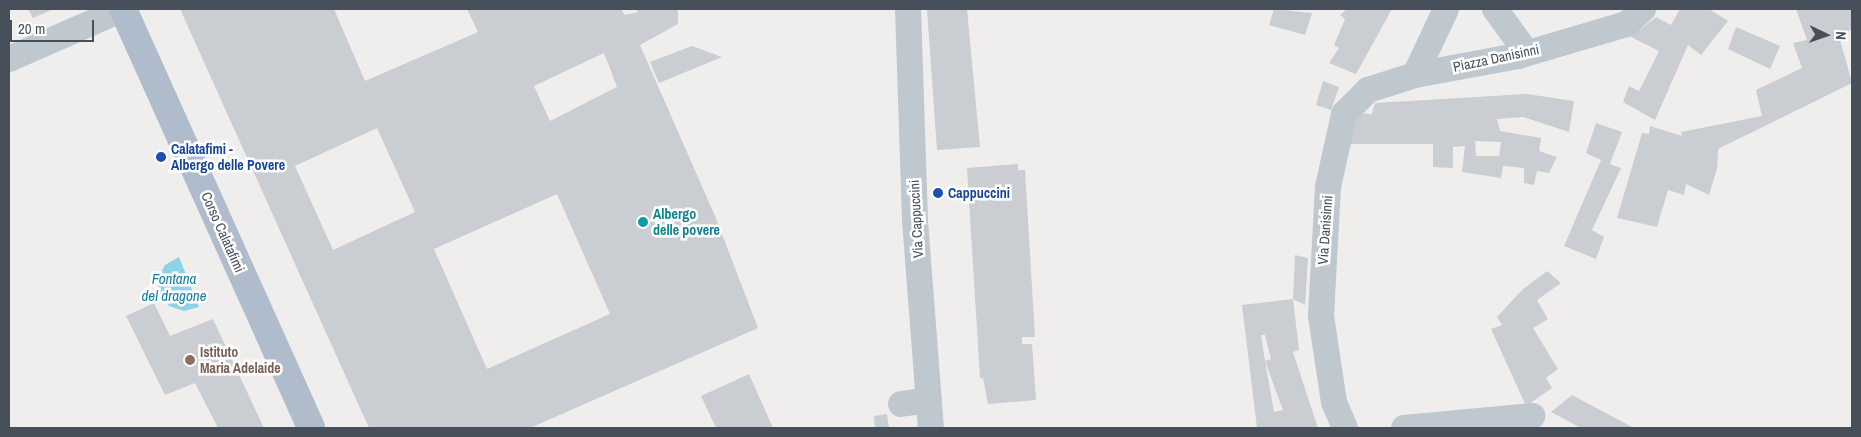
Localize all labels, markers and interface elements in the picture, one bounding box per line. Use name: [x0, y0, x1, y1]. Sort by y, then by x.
scale bar: [12, 10, 96, 42]
north arrow: [1801, 10, 1851, 60]
text: 20 m: [18, 18, 45, 39]
text: N: [1832, 31, 1850, 40]
street label: Piazza Danisinni: [1451, 41, 1541, 75]
place label: Calatafimi - Albergo delle Povere: [171, 141, 285, 174]
marker: Calatafimi - Albergo delle Povere: [155, 151, 167, 163]
street label: Via Cappuccini: [906, 179, 926, 259]
place label: Cappuccini: [948, 185, 1010, 201]
marker: Cappuccini: [932, 187, 944, 199]
street label: Corso Calatafimi: [198, 189, 248, 275]
street label: Via Danisinni: [1314, 195, 1336, 265]
place label: Albergo delle povere: [653, 206, 720, 238]
marker: Albergo delle povere: [637, 216, 649, 228]
water label: Fontana del dragone: [142, 269, 206, 304]
place label: Istituto Maria Adelaide: [200, 344, 281, 377]
marker: Istituto Maria Adelaide: [184, 354, 196, 366]

